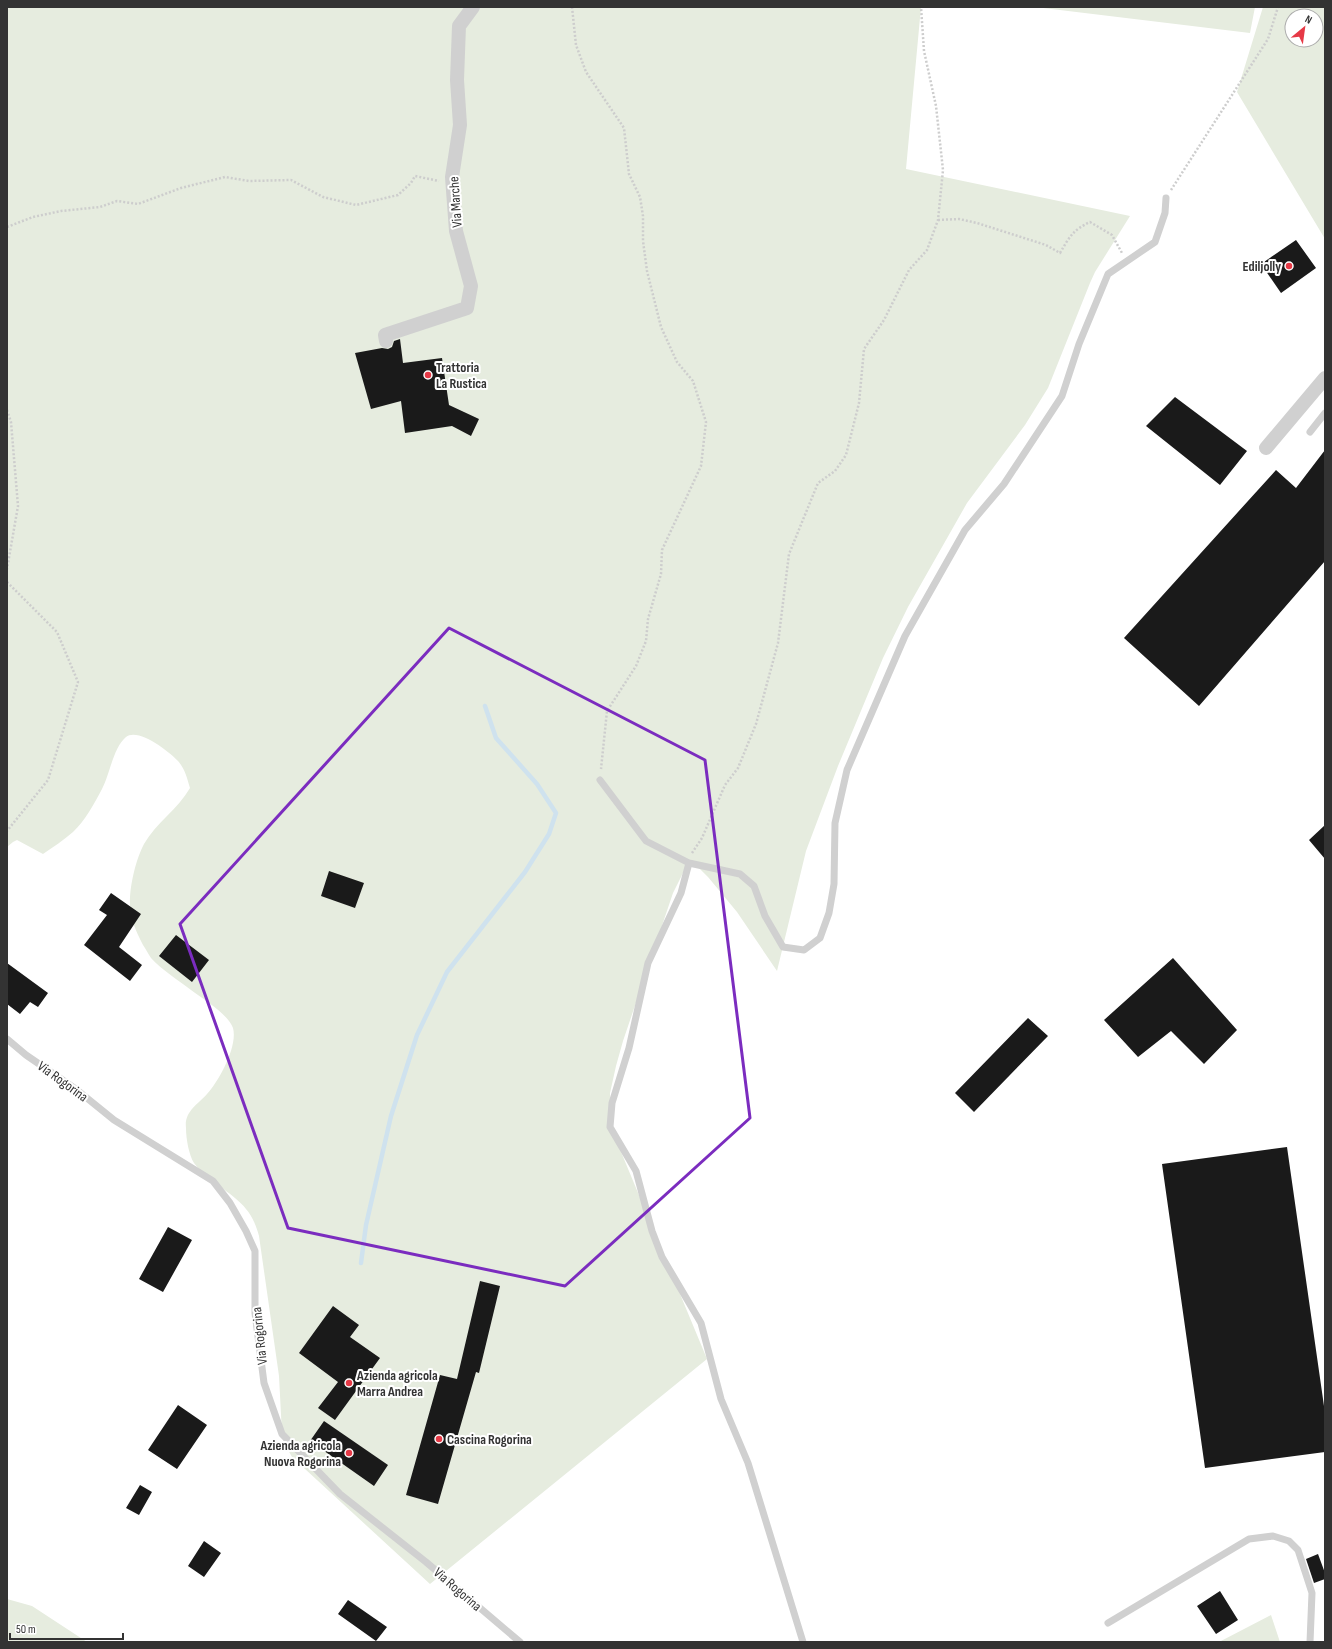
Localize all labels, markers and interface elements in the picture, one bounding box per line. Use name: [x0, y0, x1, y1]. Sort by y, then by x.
north arrow: [1284, 8, 1324, 48]
text: N: [1303, 13, 1314, 27]
street label: Via Marche: [445, 176, 466, 228]
place label: Ediljolly: [1243, 258, 1281, 275]
marker: Ediljolly: [1284, 261, 1294, 271]
place label: Trattoria La Rustica: [436, 359, 487, 392]
marker: Trattoria La Rustica: [423, 370, 433, 380]
street label: Via Rogorina: [34, 1058, 91, 1105]
street label: Via Rogorina: [248, 1306, 271, 1366]
place label: Azienda agricola Marra Andrea: [356, 1367, 438, 1400]
marker: Azienda agricola Marra Andrea: [344, 1378, 354, 1388]
place label: Cascina Rogorina: [447, 1431, 532, 1448]
marker: Cascina Rogorina: [434, 1434, 444, 1444]
place label: Azienda agricola Nuova Rogorina: [259, 1437, 341, 1470]
marker: Azienda agricola Nuova Rogorina: [344, 1448, 354, 1458]
street label: Via Rogorina: [430, 1564, 485, 1615]
scale bar: [10, 1615, 123, 1641]
text: 50 m: [16, 1622, 36, 1637]

